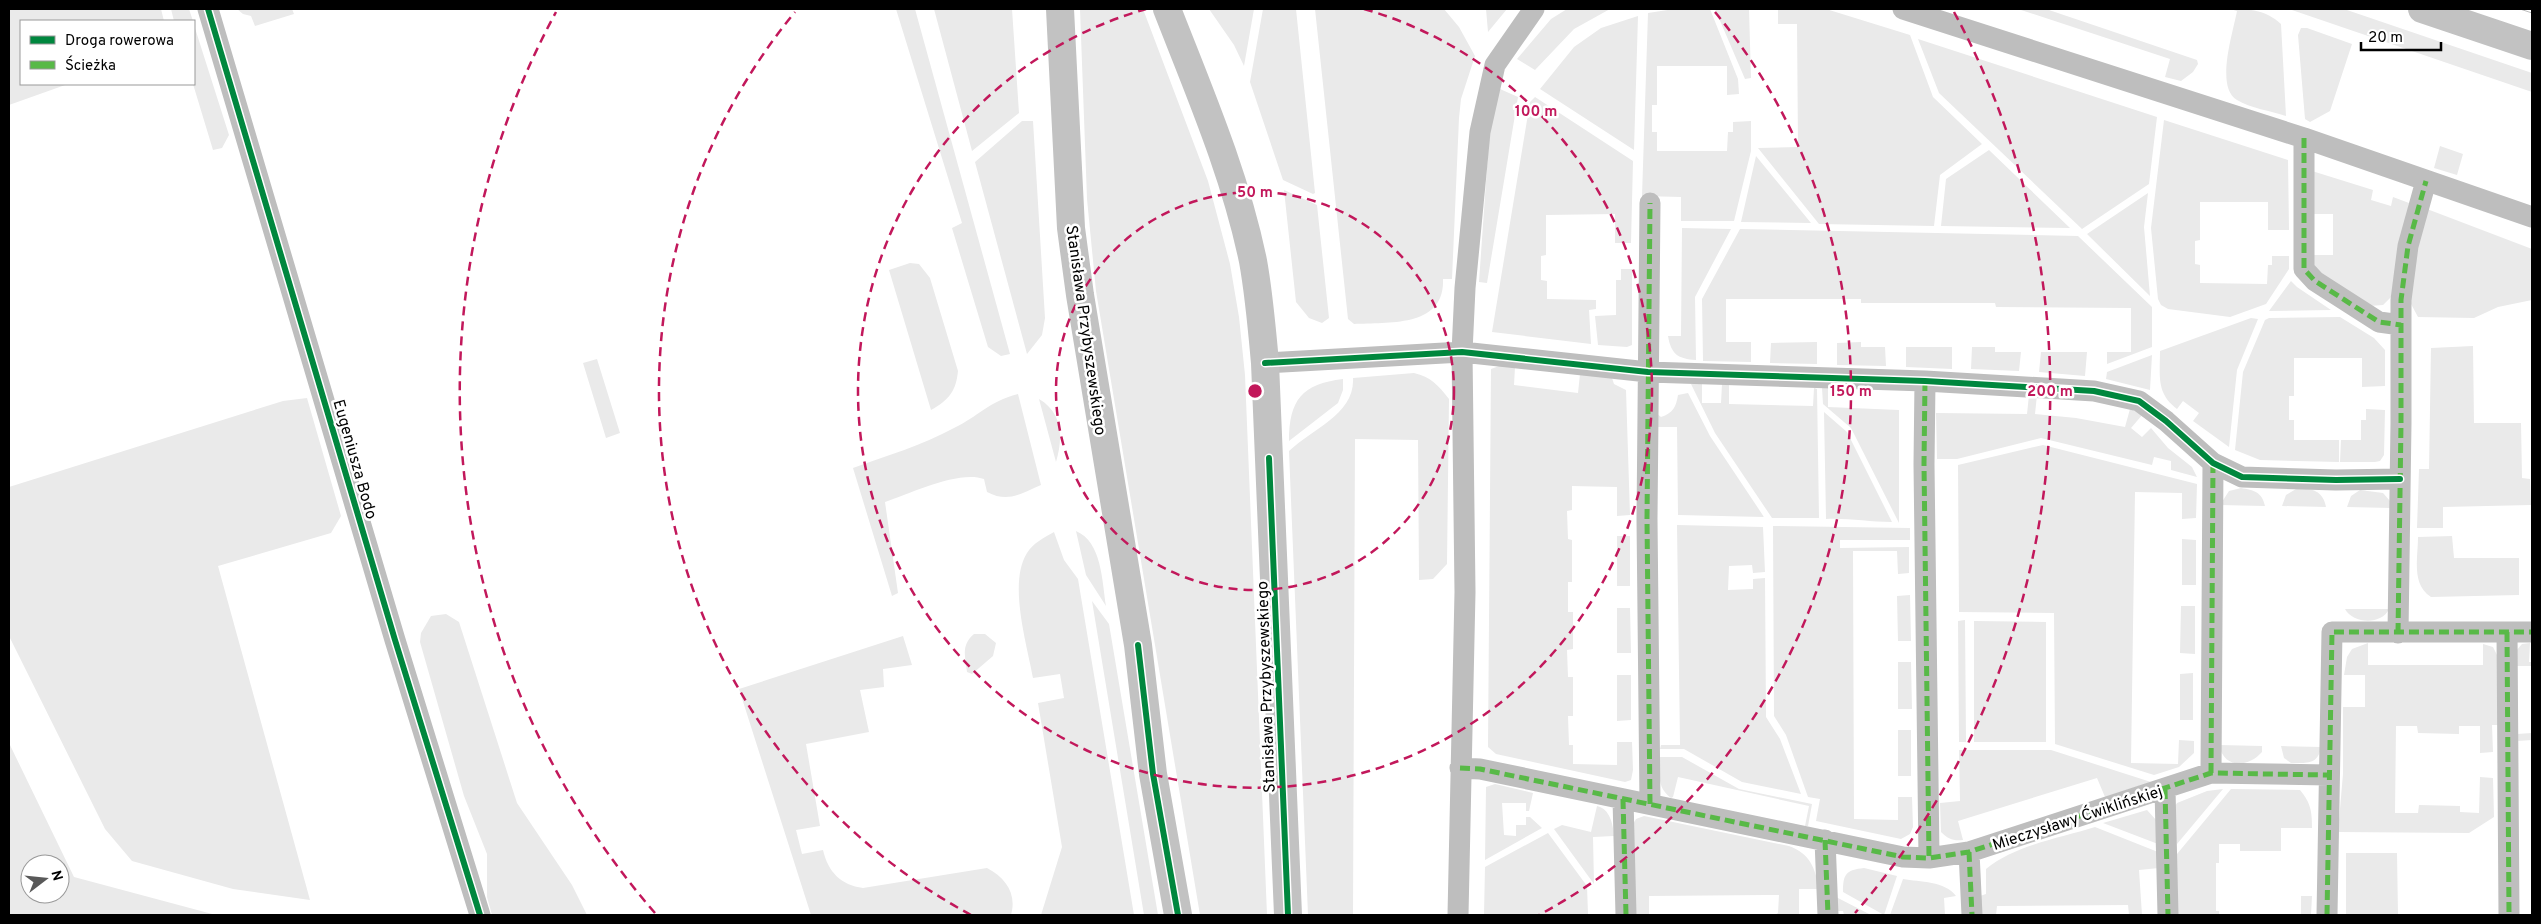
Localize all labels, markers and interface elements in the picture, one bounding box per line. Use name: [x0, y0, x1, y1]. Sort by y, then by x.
legend: [20, 20, 195, 85]
scale bar: [2361, 20, 2441, 52]
text: 20 m: [2368, 29, 2403, 48]
text: Droga rowerowa: [65, 32, 174, 51]
text: Ścieżka: [65, 55, 116, 76]
text: 100 m: [1515, 103, 1557, 122]
text: 50 m: [1237, 184, 1273, 203]
street label: Stanisława Przybyszewskiego: [1060, 224, 1110, 437]
centre of rings: [1246, 382, 1264, 400]
text: 150 m: [1830, 383, 1872, 402]
text: 200 m: [2027, 383, 2073, 402]
street label: Eugeniusza Bodo: [327, 397, 381, 522]
street label: Stanisława Przybyszewskiego: [1253, 581, 1281, 793]
street label: Mieczysławy Ćwiklińskiej: [1989, 780, 2165, 856]
north arrow: [20, 854, 70, 904]
text: N: [46, 869, 66, 883]

